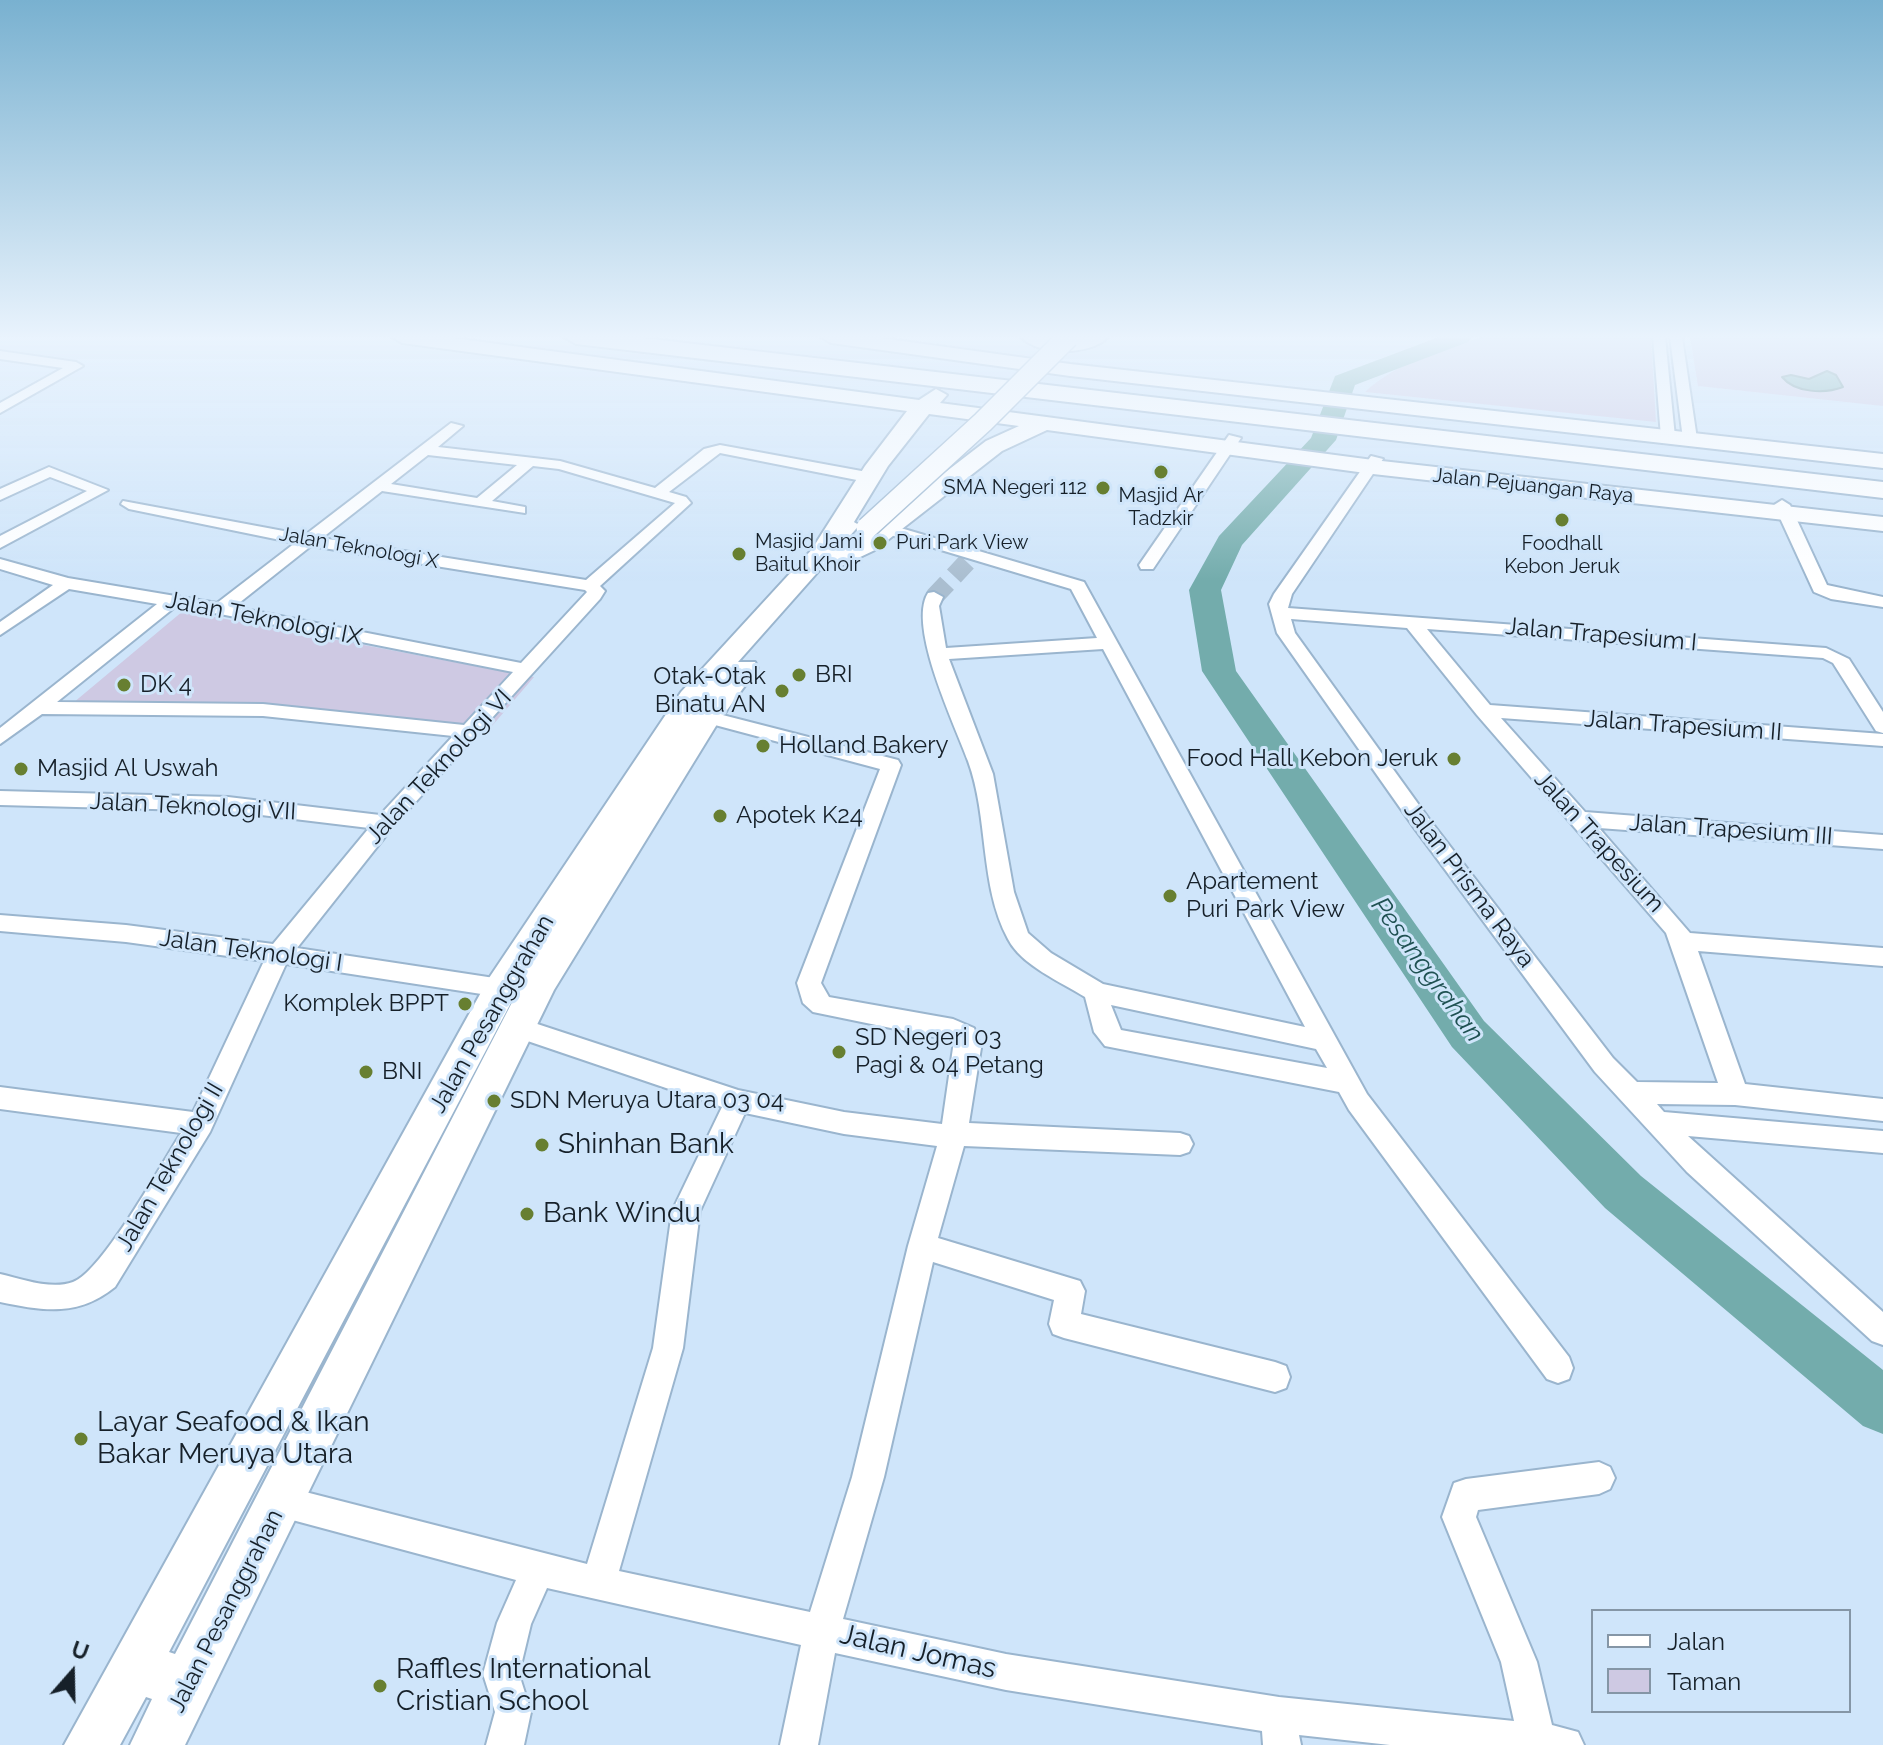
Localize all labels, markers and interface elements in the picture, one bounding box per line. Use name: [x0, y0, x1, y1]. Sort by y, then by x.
marker: Masjid Ar Tadzkir: [1152, 463, 1170, 481]
street label: Jalan Pejuangan Raya: [1432, 464, 1634, 508]
place label: SMA Negeri 112: [944, 476, 1087, 500]
marker: SMA Negeri 112: [1094, 479, 1112, 497]
place label: Masjid Ar Tadzkir: [1119, 484, 1203, 531]
marker: Foodhall Kebon Jeruk: [1553, 511, 1571, 529]
street label: Jalan Teknologi X: [278, 522, 440, 574]
place label: Masjid Jami Baitul Khoir: [755, 530, 862, 577]
place label: Puri Park View: [896, 531, 1028, 555]
place label: Foodhall Kebon Jeruk: [1504, 532, 1620, 579]
marker: Puri Park View: [871, 534, 889, 552]
marker: Masjid Jami Baitul Khoir: [730, 545, 748, 563]
street label: Jalan Teknologi IX: [163, 586, 365, 652]
street label: Jalan Trapesium I: [1504, 612, 1698, 658]
place label: BRI: [815, 661, 853, 689]
place label: Otak-Otak Binatu AN: [653, 663, 766, 719]
marker: BRI: [790, 666, 808, 684]
place label: DK 4: [140, 671, 192, 699]
marker: DK 4: [115, 676, 133, 694]
marker: Otak-Otak Binatu AN: [773, 682, 791, 700]
street label: Jalan Teknologi VI: [360, 684, 518, 850]
street label: Jalan Trapesium II: [1583, 705, 1783, 747]
place label: Holland Bakery: [779, 732, 949, 760]
marker: Holland Bakery: [754, 737, 772, 755]
place label: Food Hall Kebon Jeruk: [1186, 745, 1438, 773]
marker: Food Hall Kebon Jeruk: [1445, 750, 1463, 768]
place label: Masjid Al Uswah: [37, 755, 219, 783]
marker: Masjid Al Uswah: [12, 760, 30, 778]
street label: Jalan Trapesium: [1528, 765, 1670, 919]
street label: Jalan Teknologi VII: [89, 787, 297, 827]
street label: Jalan Prisma Raya: [1397, 797, 1541, 973]
place label: Apotek K24: [736, 802, 863, 830]
marker: Apotek K24: [711, 807, 729, 825]
street label: Jalan Trapesium III: [1628, 809, 1834, 851]
place label: Apartement Puri Park View: [1186, 868, 1345, 924]
marker: Apartement Puri Park View: [1161, 887, 1179, 905]
water label: Pesanggrahan: [1364, 892, 1490, 1048]
street label: Jalan Pesanggrahan: [424, 910, 560, 1118]
street label: Jalan Teknologi I: [158, 924, 344, 978]
place label: Komplek BPPT: [283, 990, 449, 1018]
marker: Komplek BPPT: [456, 995, 474, 1013]
place label: SD Negeri 03 Pagi & 04 Petang: [855, 1024, 1044, 1080]
marker: SD Negeri 03 Pagi & 04 Petang: [830, 1043, 848, 1061]
place label: BNI: [382, 1058, 422, 1086]
marker: BNI: [357, 1063, 375, 1081]
street label: Jalan Teknologi II: [110, 1077, 230, 1257]
place label: SDN Meruya Utara 03 04: [510, 1087, 784, 1115]
marker: SDN Meruya Utara 03 04: [485, 1092, 503, 1110]
place label: Shinhan Bank: [558, 1128, 734, 1162]
marker: Shinhan Bank: [533, 1136, 551, 1154]
place label: Bank Windu: [543, 1197, 701, 1231]
marker: Bank Windu: [518, 1205, 536, 1223]
place label: Layar Seafood & Ikan Bakar Meruya Utara: [97, 1406, 370, 1472]
marker: Layar Seafood & Ikan Bakar Meruya Utara: [72, 1430, 90, 1448]
street label: Jalan Pesanggrahan: [162, 1505, 290, 1717]
legend: [1591, 1609, 1851, 1713]
street label: Jalan Jomas: [837, 1618, 999, 1686]
text: Jalan: [1667, 1627, 1725, 1656]
north arrow: [32, 1633, 112, 1713]
text: U: [68, 1635, 92, 1665]
place label: Raffles International Cristian School: [396, 1653, 651, 1719]
text: Taman: [1667, 1667, 1741, 1696]
marker: Raffles International Cristian School: [371, 1677, 389, 1695]

